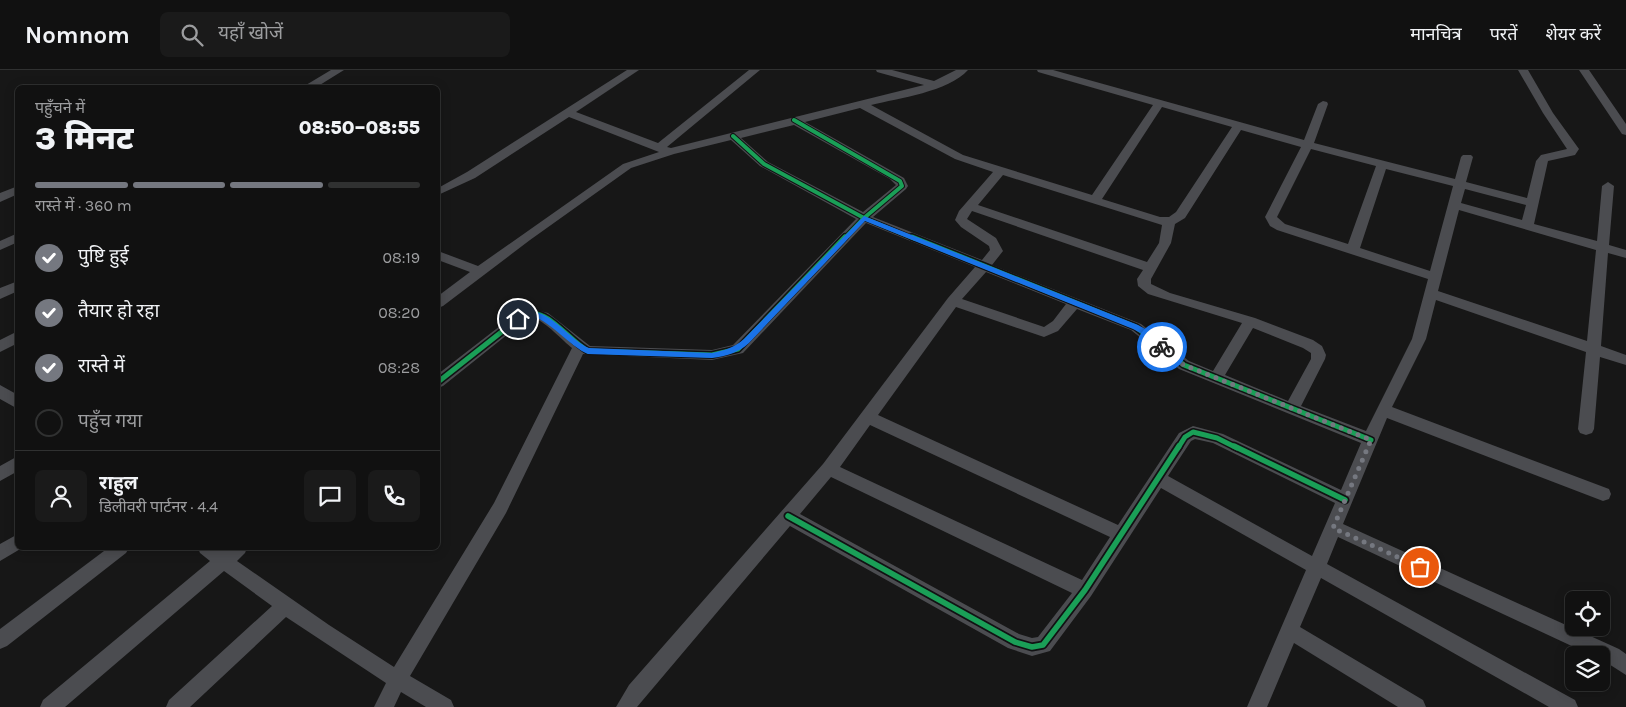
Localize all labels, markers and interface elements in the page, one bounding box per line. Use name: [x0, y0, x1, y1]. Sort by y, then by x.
search box: [160, 12, 510, 57]
text: Nomnom: [25, 21, 130, 49]
icon: search: [178, 21, 206, 49]
text: यहाँ खोजें: [218, 22, 283, 44]
text: मानचित्र: [1410, 23, 1462, 45]
text: परतें: [1490, 23, 1517, 45]
text: शेयर करें: [1545, 23, 1601, 45]
text: पहुँचने में: [35, 98, 85, 117]
text: 08:50–08:55: [299, 117, 420, 139]
text: 3 मिनट: [35, 120, 133, 157]
text: रास्ते में · 360 m: [35, 196, 132, 215]
icon: check: [35, 244, 63, 272]
text: पुष्टि हुई: [78, 245, 129, 267]
text: 08:19: [382, 248, 420, 267]
pin: [497, 298, 539, 340]
icon: check: [35, 299, 63, 327]
text: तैयार हो रहा: [78, 300, 159, 322]
text: 08:20: [378, 303, 420, 322]
icon: home: [504, 305, 532, 333]
courier: [1137, 322, 1187, 372]
icon: bike: [1148, 333, 1176, 361]
icon: check: [35, 354, 63, 382]
text: रास्ते में: [78, 355, 125, 377]
text: 08:28: [378, 358, 420, 377]
text: पहुँच गया: [78, 410, 142, 432]
button: person: [35, 470, 87, 522]
button: chat: [304, 470, 356, 522]
button: phone: [368, 470, 420, 522]
text: राहुल: [99, 472, 138, 494]
text: डिलीवरी पार्टनर · 4.4: [99, 497, 218, 516]
pin: [1399, 546, 1441, 588]
icon: bag: [1406, 553, 1434, 581]
map controls: [1565, 591, 1610, 691]
button: locate: [1565, 591, 1610, 636]
button: layers: [1565, 646, 1610, 691]

